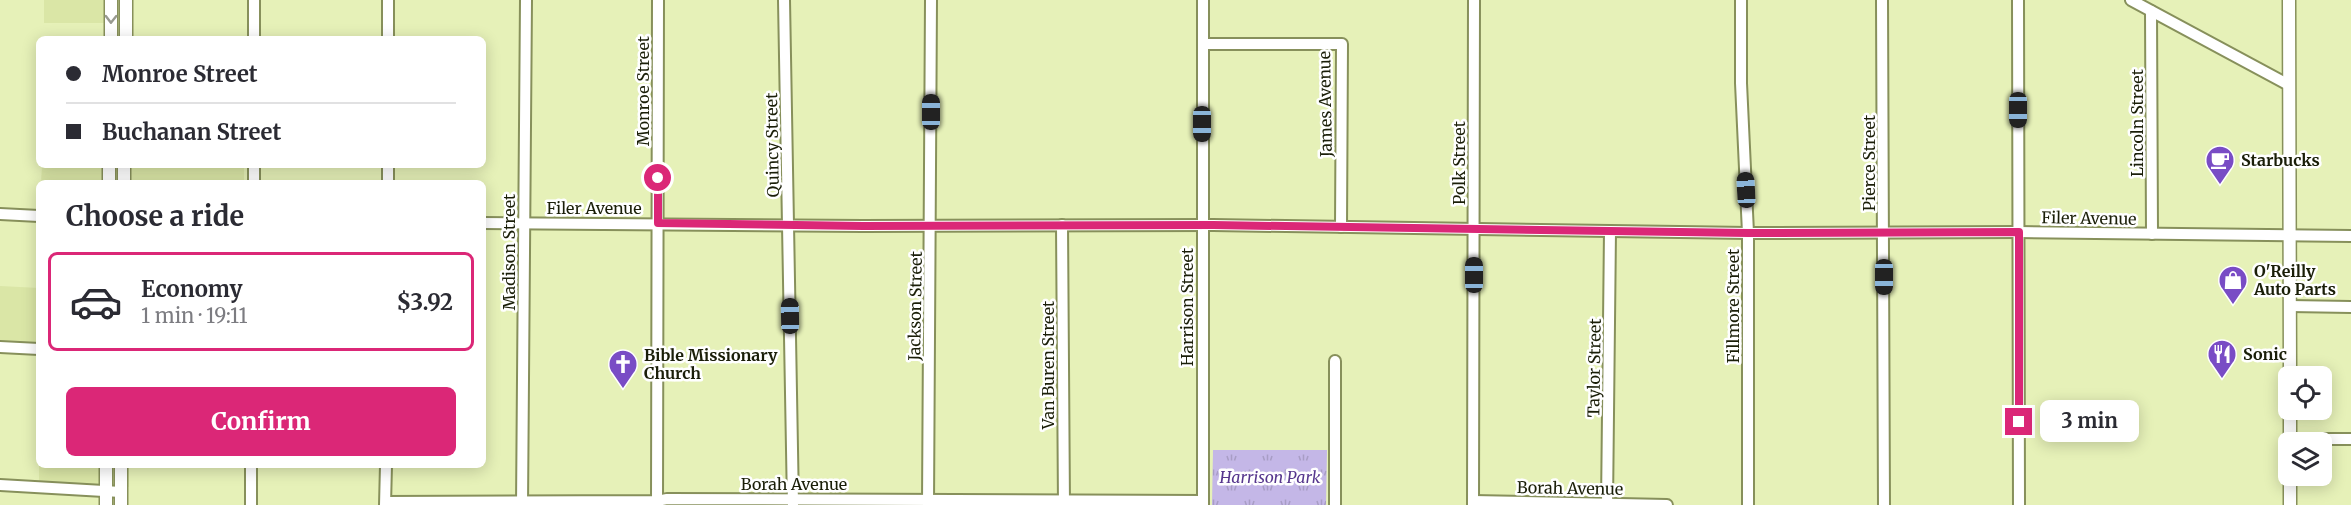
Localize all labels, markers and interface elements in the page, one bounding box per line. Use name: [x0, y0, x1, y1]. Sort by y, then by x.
one-way arrow: [105, 15, 117, 24]
street label: Monroe Street: [633, 35, 653, 146]
street label: James Avenue: [1314, 51, 1336, 158]
text: Monroe Street: [102, 60, 258, 88]
street label: Lincoln Street: [2127, 68, 2147, 177]
street label: Quincy Street: [761, 92, 783, 197]
car: [2009, 92, 2027, 128]
car: [922, 94, 940, 130]
car: [1193, 106, 1211, 142]
street label: Pierce Street: [1859, 114, 1879, 211]
text: Buchanan Street: [102, 118, 281, 146]
street label: Polk Street: [1449, 120, 1469, 205]
cafe icon: Starbucks: [2204, 144, 2236, 186]
place label: Starbucks: [2241, 150, 2320, 170]
route start: [644, 164, 671, 191]
car: [1736, 172, 1756, 208]
street label: Madison Street: [499, 193, 519, 310]
street label: Filer Avenue: [546, 198, 642, 218]
text: Choose a ride: [66, 199, 244, 233]
street label: Filer Avenue: [2041, 207, 2137, 229]
street label: Harrison Street: [1177, 247, 1197, 366]
street label: Fillmore Street: [1723, 248, 1743, 363]
street label: Jackson Street: [904, 250, 926, 362]
car: [1465, 257, 1483, 293]
car: [1875, 259, 1893, 295]
place label: O'Reilly Auto Parts: [2253, 261, 2336, 299]
shop icon: O'Reilly Auto Parts: [2217, 264, 2249, 306]
icon: car: [69, 275, 123, 329]
text: Economy: [141, 275, 242, 303]
text: $3.92: [397, 288, 453, 316]
car: [781, 298, 799, 334]
street label: Van Buren Street: [1038, 300, 1058, 430]
text: 1 min · 19:11: [141, 303, 248, 328]
street label: Taylor Street: [1583, 318, 1605, 418]
restaurant icon: Sonic: [2206, 338, 2238, 380]
place label: Sonic: [2243, 344, 2287, 364]
place label: Bible Missionary Church: [644, 345, 778, 383]
church icon: Bible Missionary Church: [607, 348, 639, 390]
map controls: [2278, 366, 2332, 486]
button: locate: [2278, 366, 2332, 420]
button: Confirm: [66, 387, 456, 456]
callout: 3 min: [2040, 401, 2139, 443]
route end: [2005, 408, 2032, 435]
text: 3 min: [2061, 408, 2118, 433]
button: layers: [2278, 432, 2332, 486]
park label: Harrison Park: [1219, 467, 1321, 487]
street label: Borah Avenue: [741, 474, 847, 494]
street label: Borah Avenue: [1517, 477, 1623, 499]

